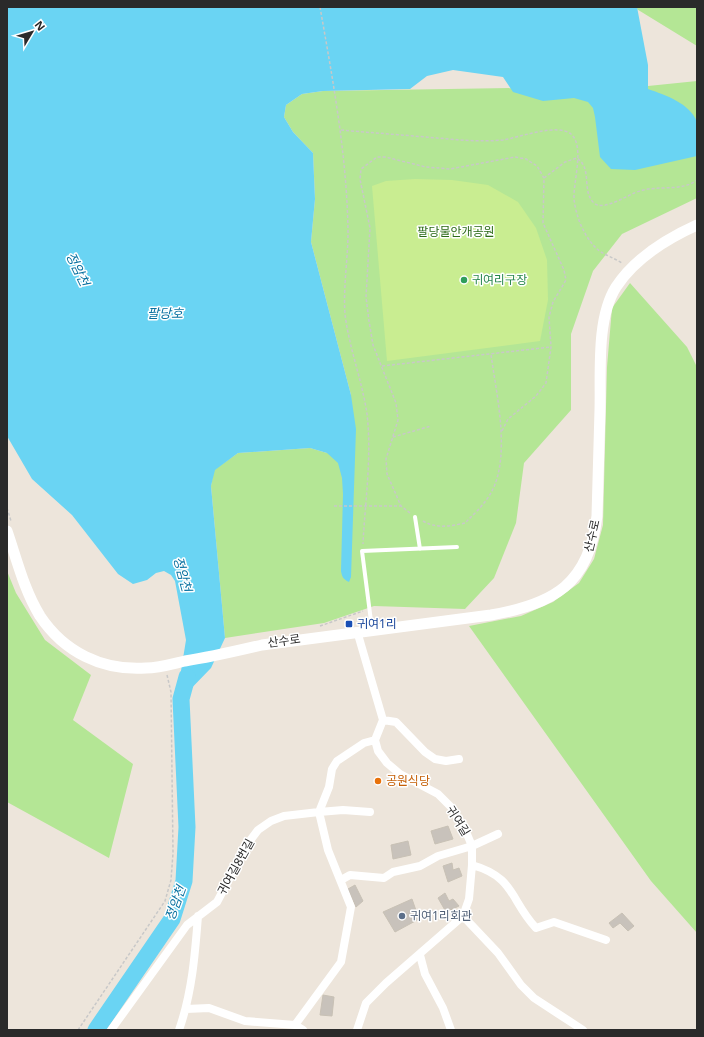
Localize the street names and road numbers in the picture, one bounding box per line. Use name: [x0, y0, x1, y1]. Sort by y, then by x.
street label: 산수로: [580, 518, 604, 554]
street label: 산수로: [266, 630, 302, 651]
street label: 귀여길: [442, 802, 474, 839]
street label: 귀여길8번길: [213, 835, 258, 898]

